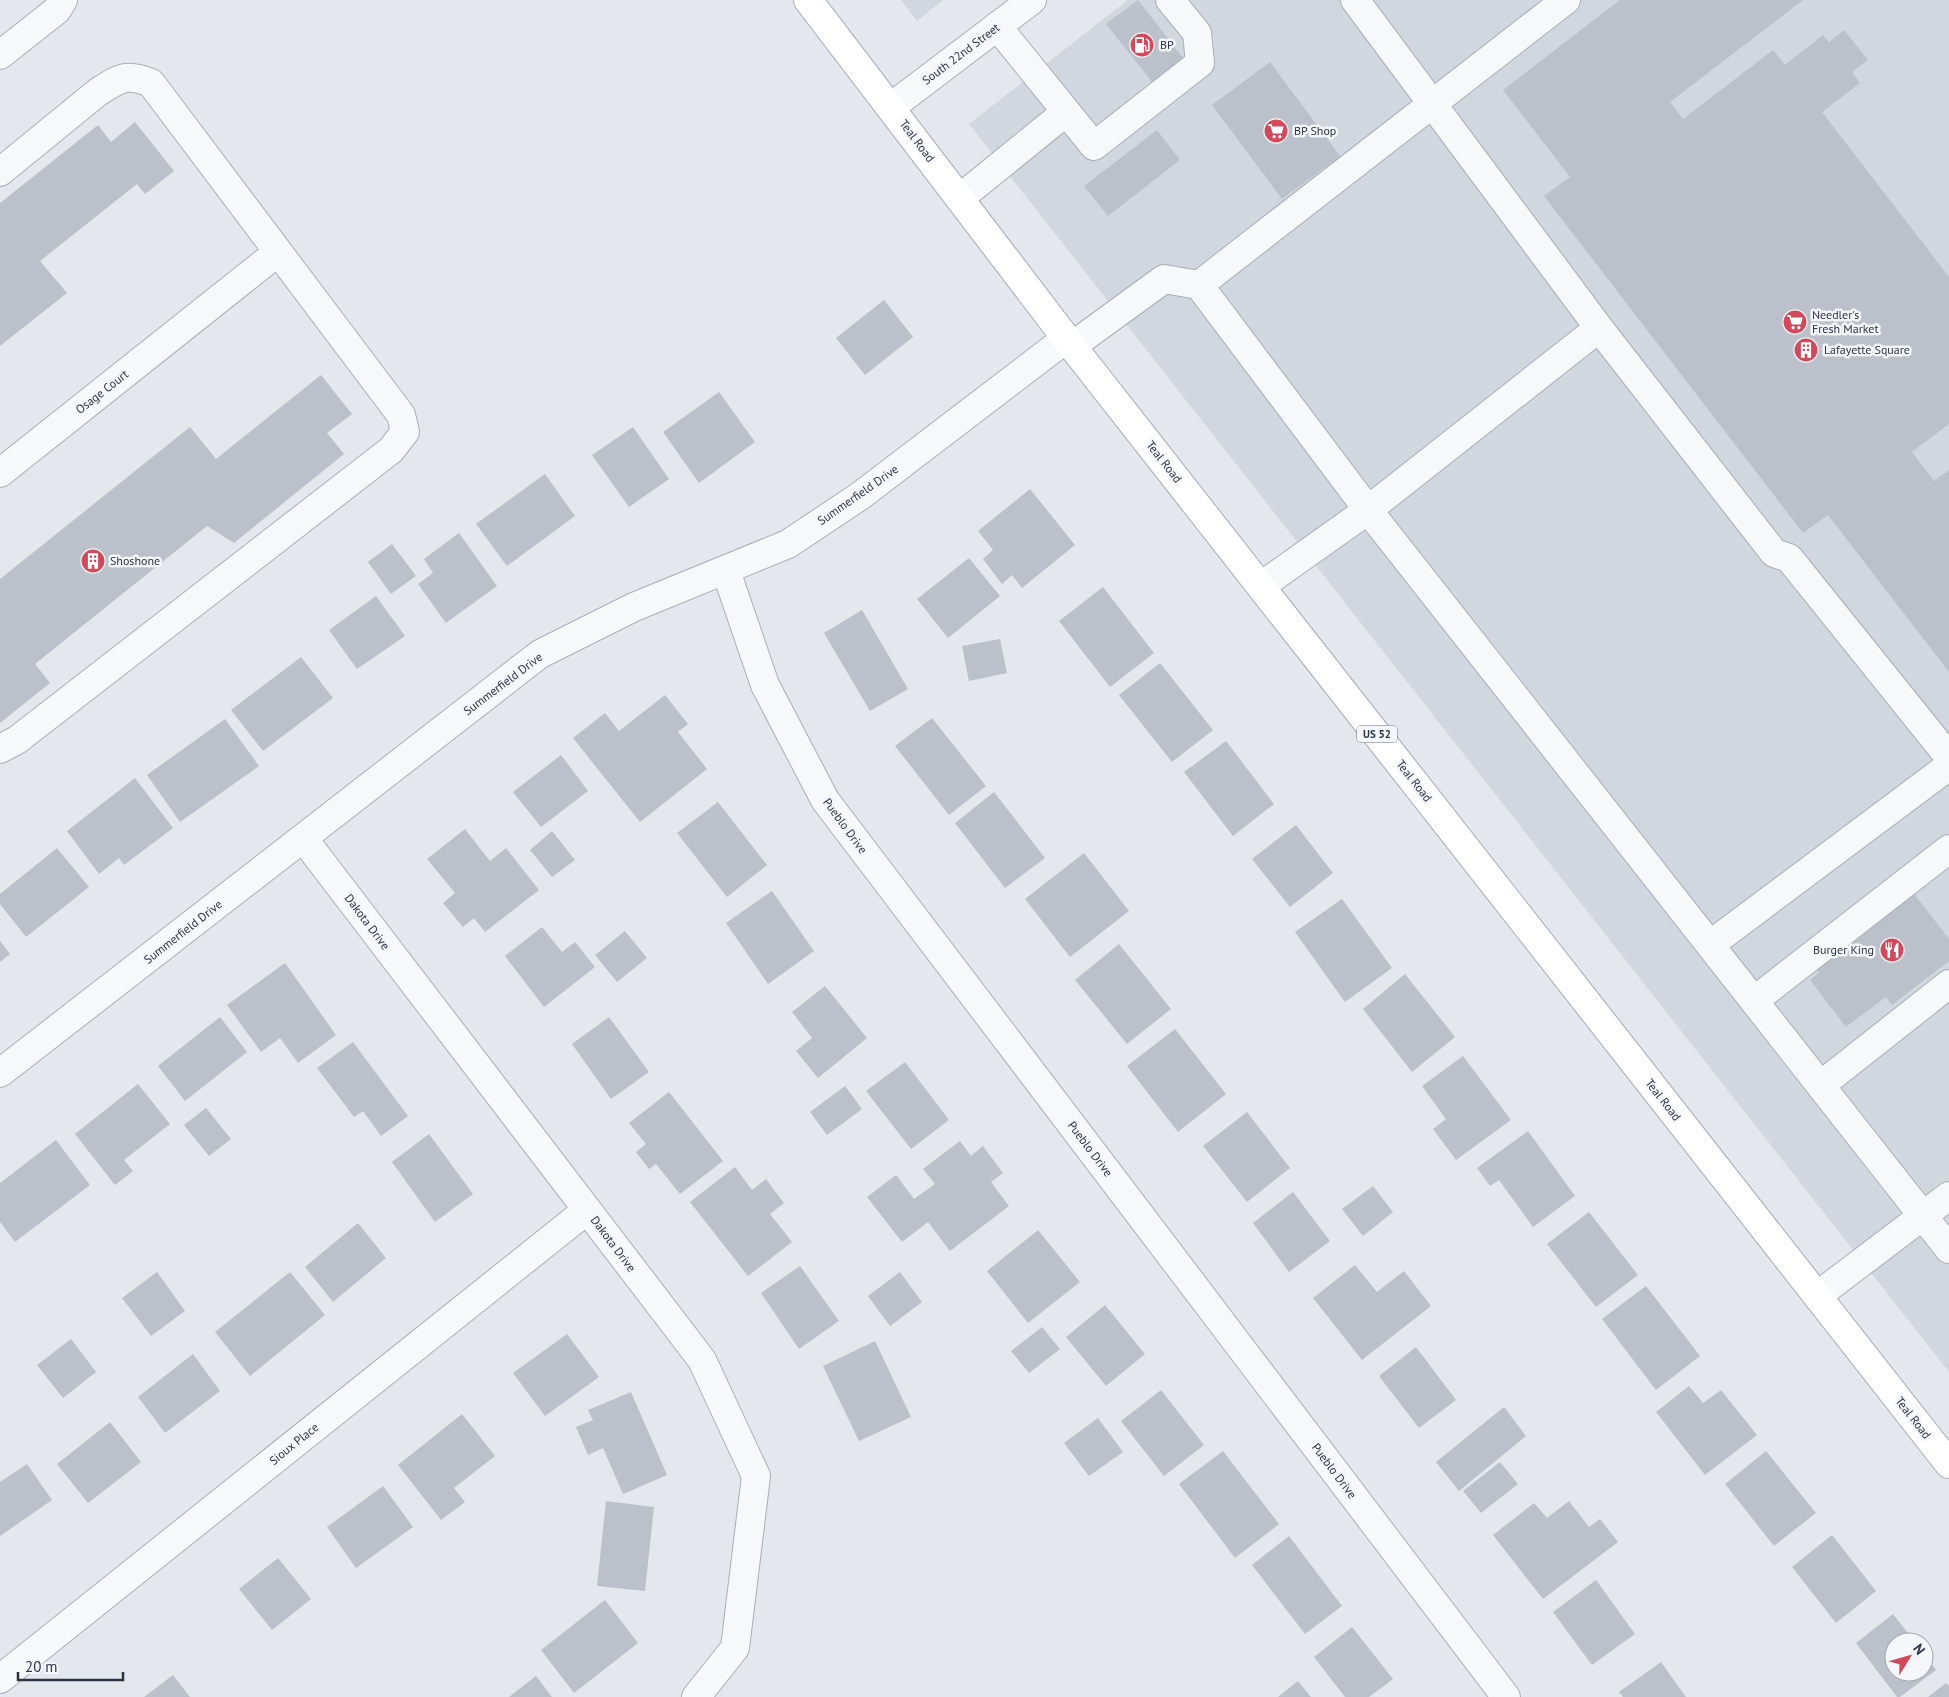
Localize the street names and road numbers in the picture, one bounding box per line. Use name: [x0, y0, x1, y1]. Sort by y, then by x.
street label: South 22nd Street: [919, 20, 1002, 88]
street label: Teal Road: [897, 117, 938, 165]
street label: Osage Court: [72, 366, 131, 417]
street label: Teal Road: [1143, 438, 1185, 486]
street label: Summerfield Drive: [814, 461, 901, 528]
street label: Summerfield Drive: [460, 649, 545, 718]
road number: US 52: [1357, 726, 1397, 742]
street label: Teal Road: [1393, 757, 1435, 805]
street label: Pueblo Drive: [820, 795, 871, 857]
street label: Dakota Drive: [342, 891, 393, 953]
street label: Summerfield Drive: [141, 896, 225, 967]
street label: Teal Road: [1642, 1076, 1684, 1124]
street label: Pueblo Drive: [1065, 1118, 1116, 1179]
street label: Dakota Drive: [588, 1213, 639, 1275]
street label: Teal Road: [1892, 1394, 1934, 1442]
street label: Sioux Place: [266, 1419, 321, 1468]
street label: Pueblo Drive: [1309, 1440, 1360, 1501]

